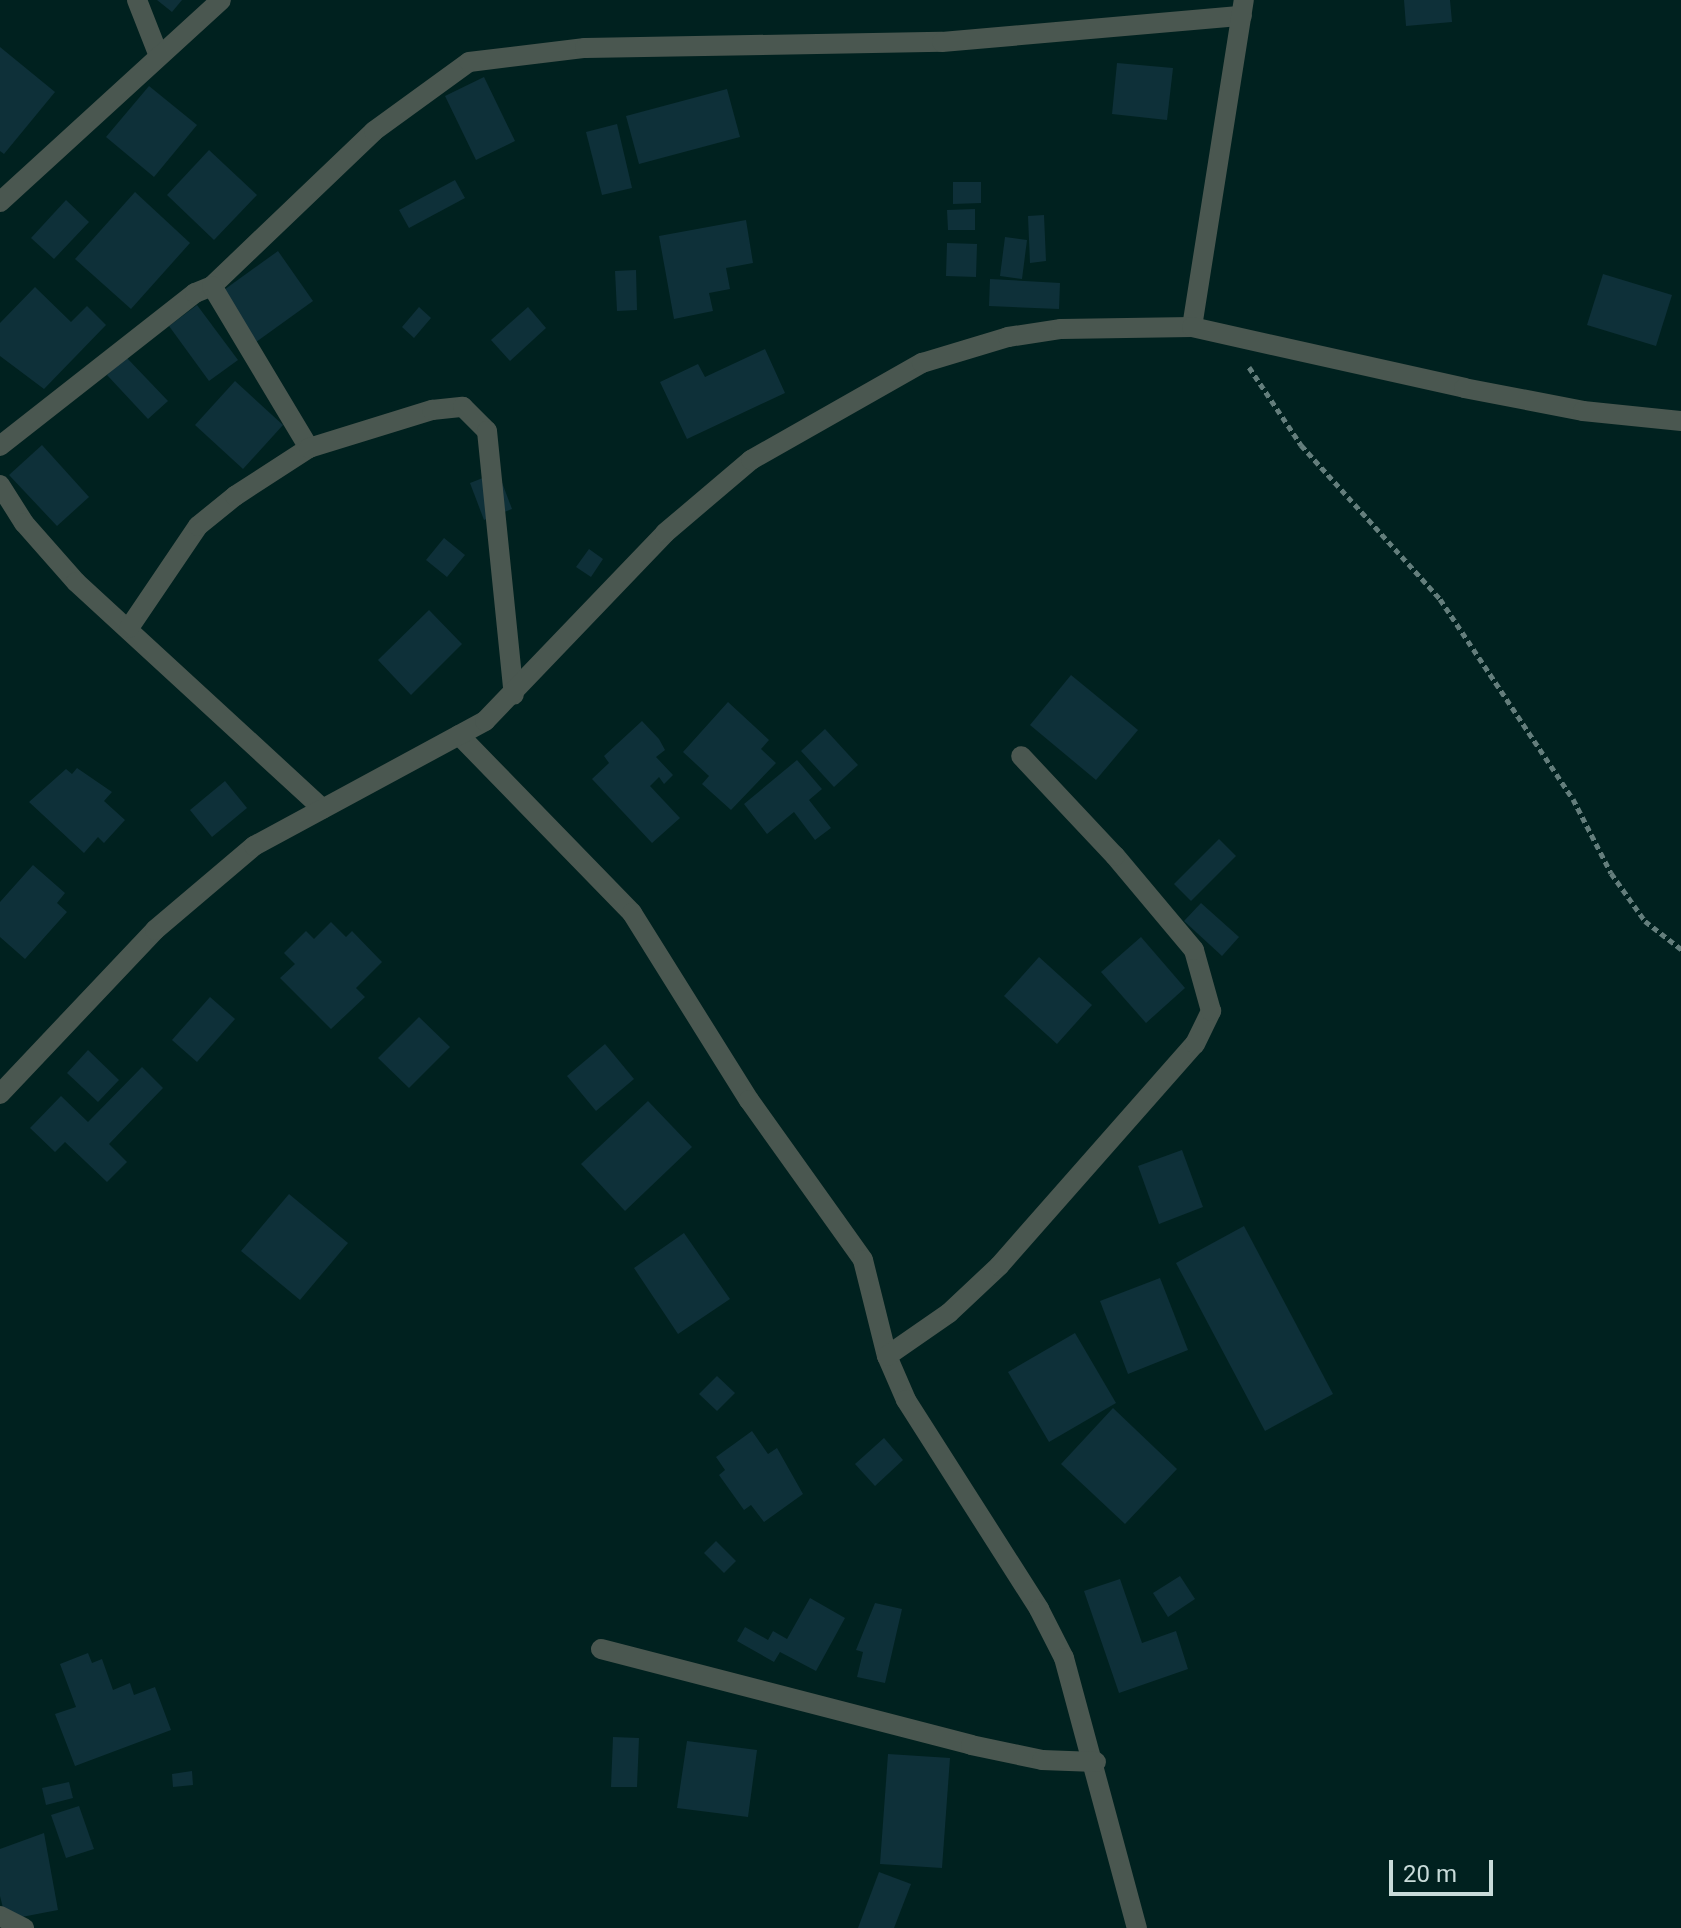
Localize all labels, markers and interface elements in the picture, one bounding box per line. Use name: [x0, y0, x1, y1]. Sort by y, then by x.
scale bar: [1393, 1844, 1497, 1894]
text: 20 m: [1403, 1860, 1457, 1888]

